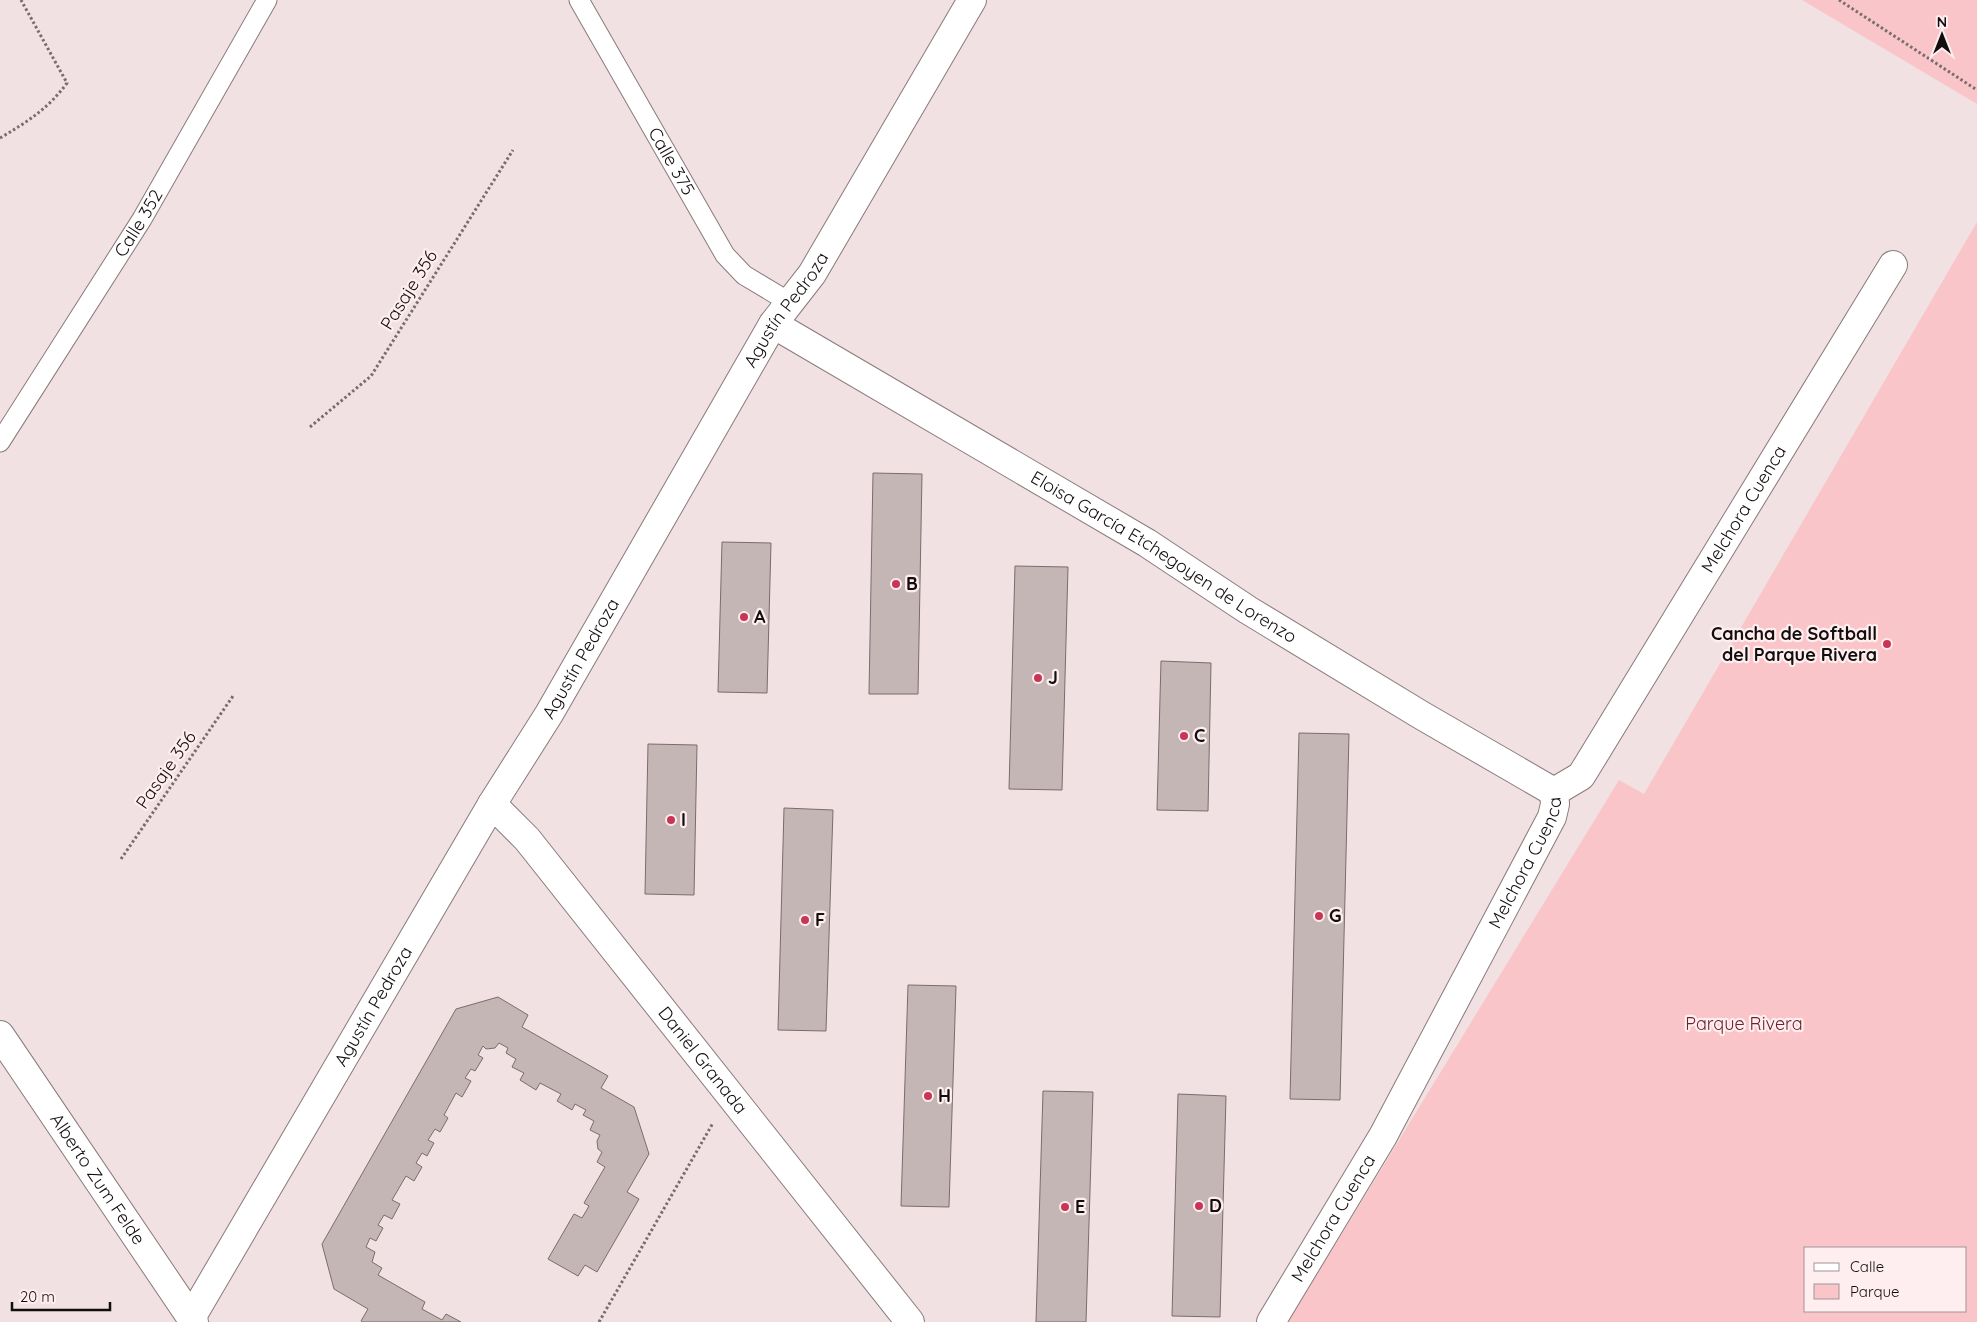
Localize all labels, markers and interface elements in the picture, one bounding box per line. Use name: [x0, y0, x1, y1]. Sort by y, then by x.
north arrow: [1917, 10, 1967, 60]
text: N: [1937, 13, 1947, 31]
street label: Calle 375: [643, 123, 700, 199]
street label: Calle 352: [109, 185, 168, 261]
street label: Pasaje 356: [375, 245, 442, 334]
street label: Agustín Pedroza: [738, 248, 833, 372]
street label: Melchora Cuenca: [1696, 441, 1791, 577]
street label: Eloisa García Etchegoyen de Lorenzo: [1027, 466, 1301, 648]
place label: B: [906, 572, 918, 595]
marker: B: [890, 578, 902, 590]
street label: Agustín Pedroza: [537, 594, 624, 723]
place label: A: [754, 605, 766, 628]
marker: A: [738, 611, 750, 623]
place label: Cancha de Softball del Parque Rivera: [1711, 622, 1877, 666]
marker: Cancha de Softball del Parque Rivera: [1881, 638, 1893, 650]
place label: J: [1048, 666, 1058, 689]
marker: J: [1032, 672, 1044, 684]
place label: C: [1194, 724, 1205, 747]
street label: Pasaje 356: [130, 726, 201, 813]
marker: C: [1178, 730, 1190, 742]
street label: Melchora Cuenca: [1483, 796, 1566, 932]
place label: I: [681, 808, 686, 831]
marker: I: [665, 814, 677, 826]
place label: G: [1329, 904, 1342, 927]
place label: F: [815, 908, 825, 931]
marker: G: [1313, 910, 1325, 922]
marker: F: [799, 914, 811, 926]
street label: Agustín Pedroza: [329, 942, 417, 1070]
street label: Daniel Granada: [653, 1002, 753, 1118]
park label: Parque Rivera: [1685, 1012, 1803, 1035]
place label: H: [938, 1084, 951, 1107]
marker: H: [922, 1090, 934, 1102]
street label: Alberto Zum Felde: [45, 1109, 150, 1249]
street label: Melchora Cuenca: [1286, 1150, 1380, 1286]
place label: D: [1209, 1194, 1222, 1217]
place label: E: [1075, 1195, 1085, 1218]
marker: D: [1193, 1200, 1205, 1212]
marker: E: [1059, 1201, 1071, 1213]
legend: [1804, 1247, 1967, 1312]
text: Calle: [1850, 1257, 1884, 1276]
scale bar: [12, 1280, 110, 1312]
text: Parque: [1850, 1282, 1900, 1301]
text: 20 m: [20, 1287, 55, 1306]

